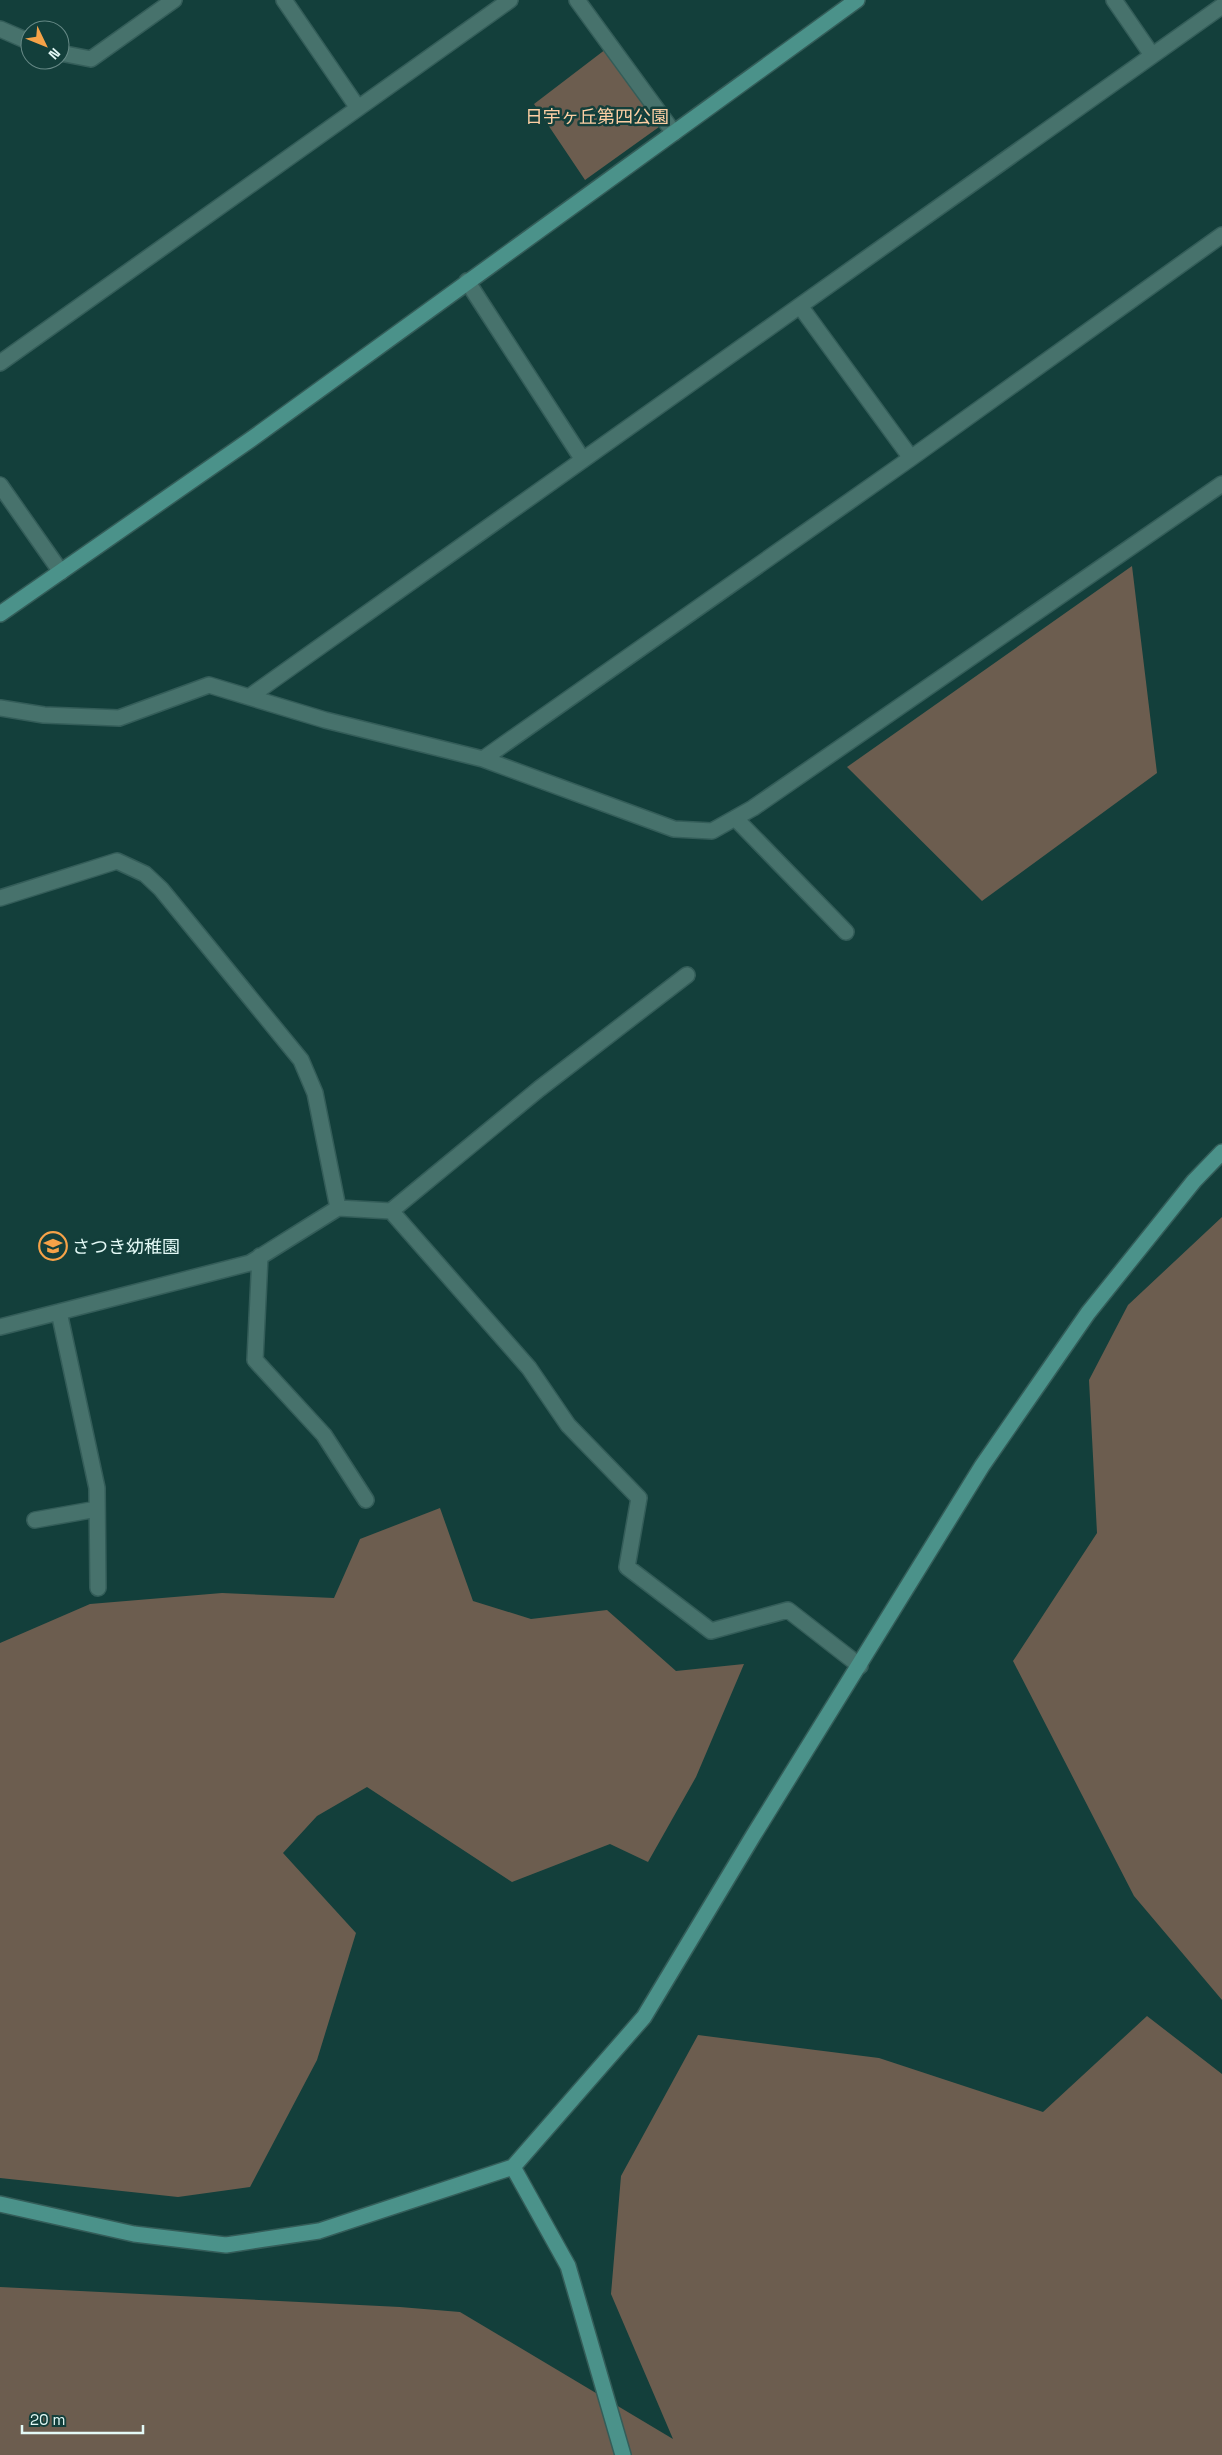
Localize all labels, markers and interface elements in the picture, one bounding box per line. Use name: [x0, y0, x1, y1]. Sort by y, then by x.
north arrow: [20, 20, 70, 70]
text: N: [45, 44, 64, 63]
park label: 日宇ヶ丘第四公園: [525, 105, 669, 128]
school or university icon: さつき幼稚園: [38, 1231, 68, 1261]
place label: さつき幼稚園: [72, 1235, 180, 1258]
scale bar: [22, 2402, 144, 2434]
text: 20 m: [30, 2410, 65, 2429]

